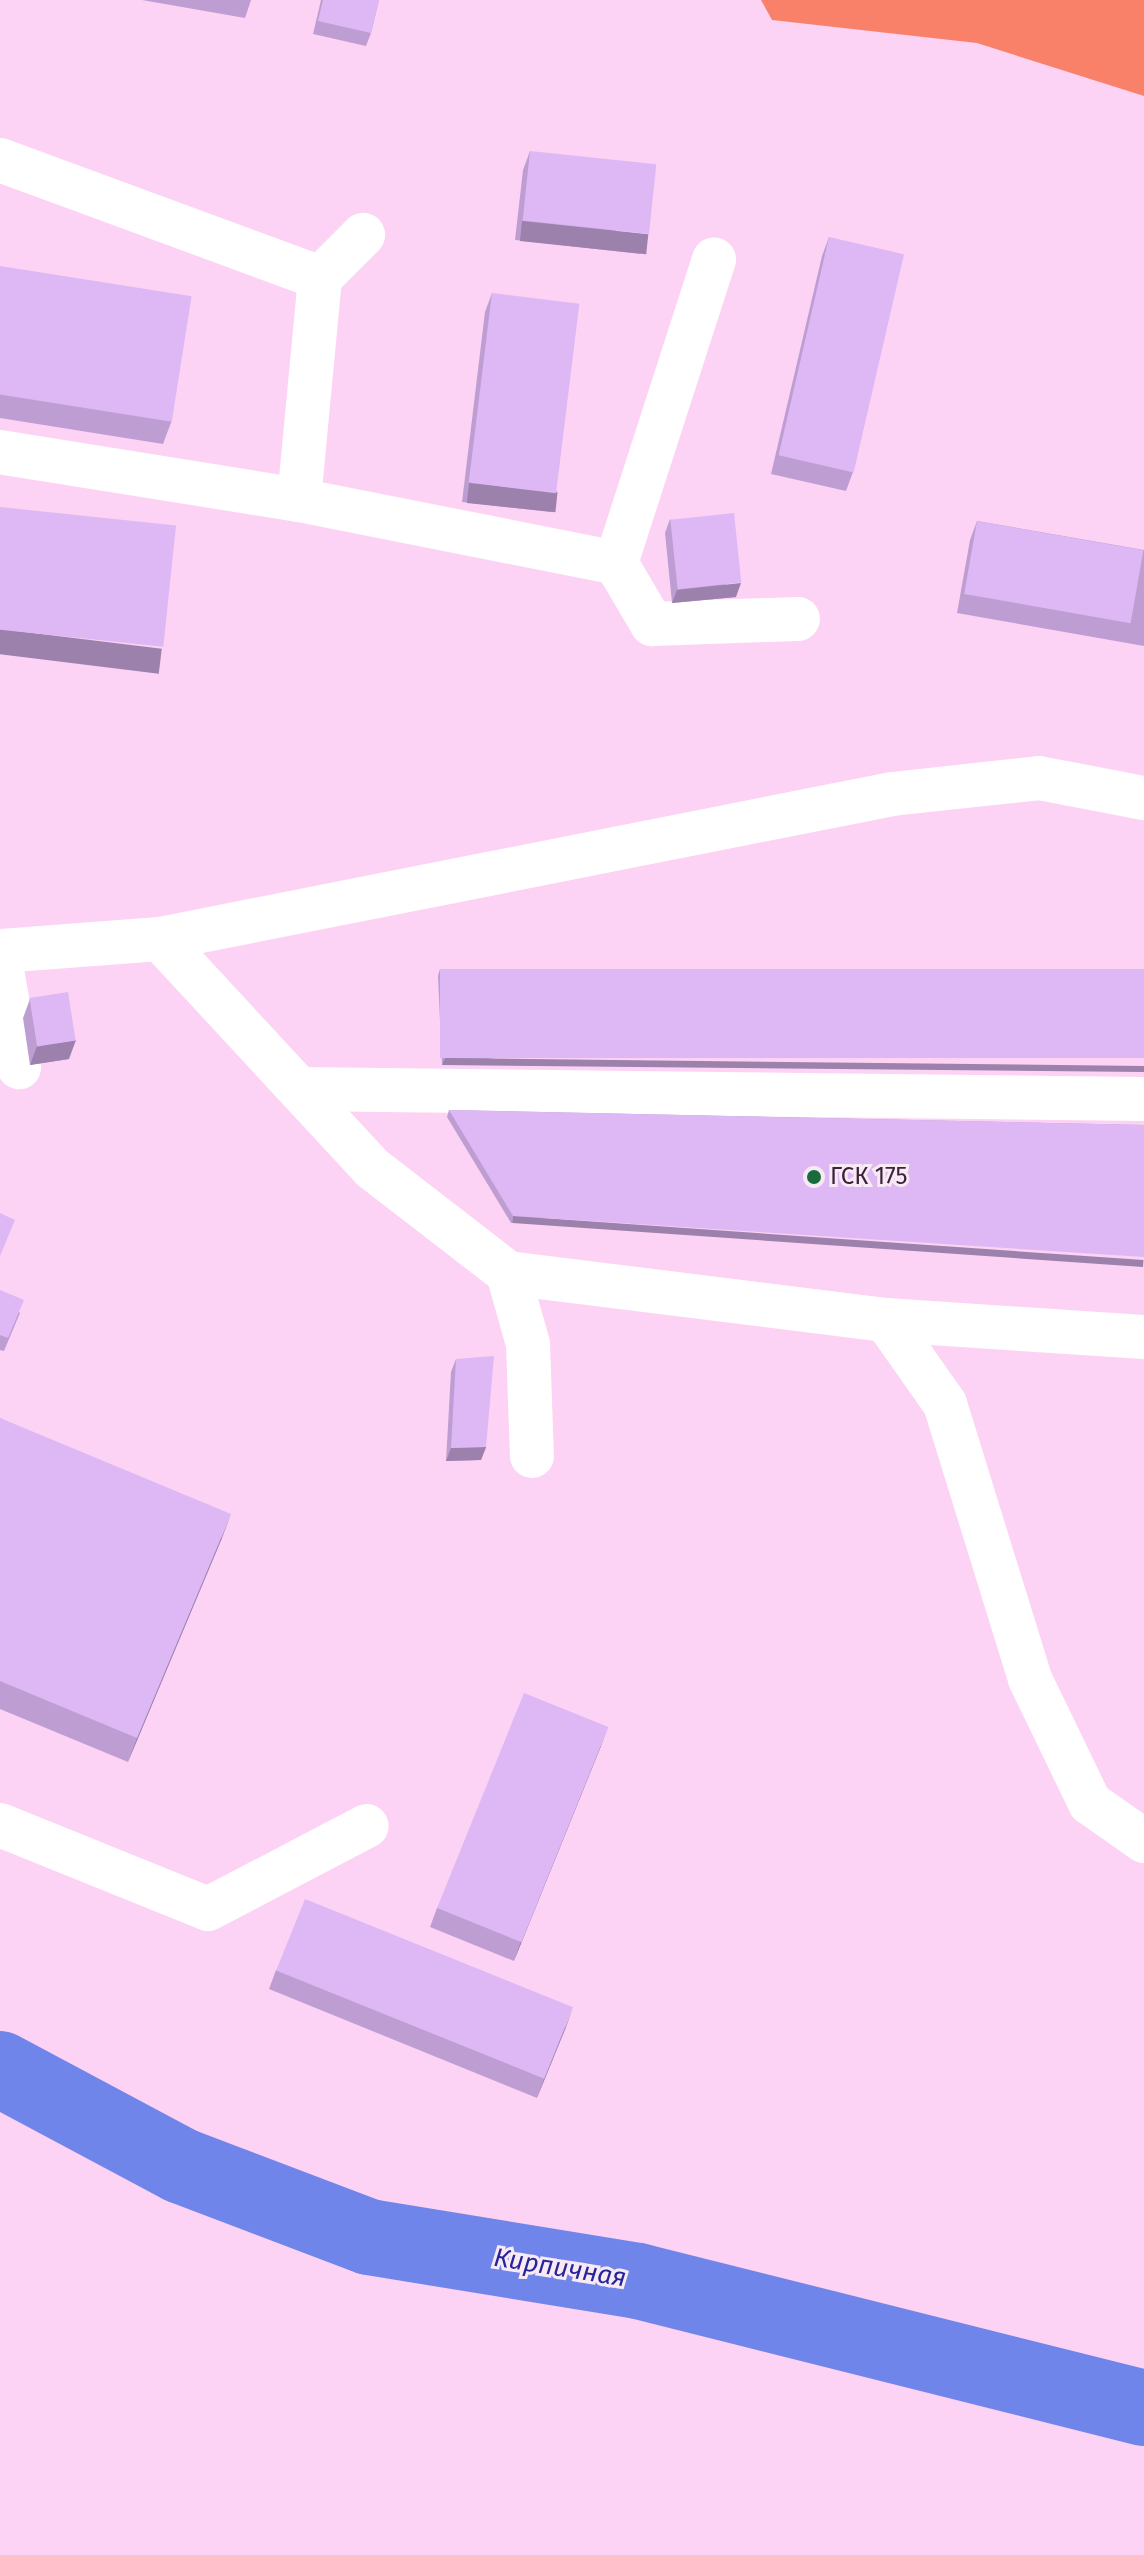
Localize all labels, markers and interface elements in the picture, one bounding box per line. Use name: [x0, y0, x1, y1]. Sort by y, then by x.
place label: ГСК 175: [830, 1163, 907, 1191]
marker: ГСК 175: [805, 1168, 823, 1186]
water label: Кирпичная: [491, 2242, 629, 2294]

